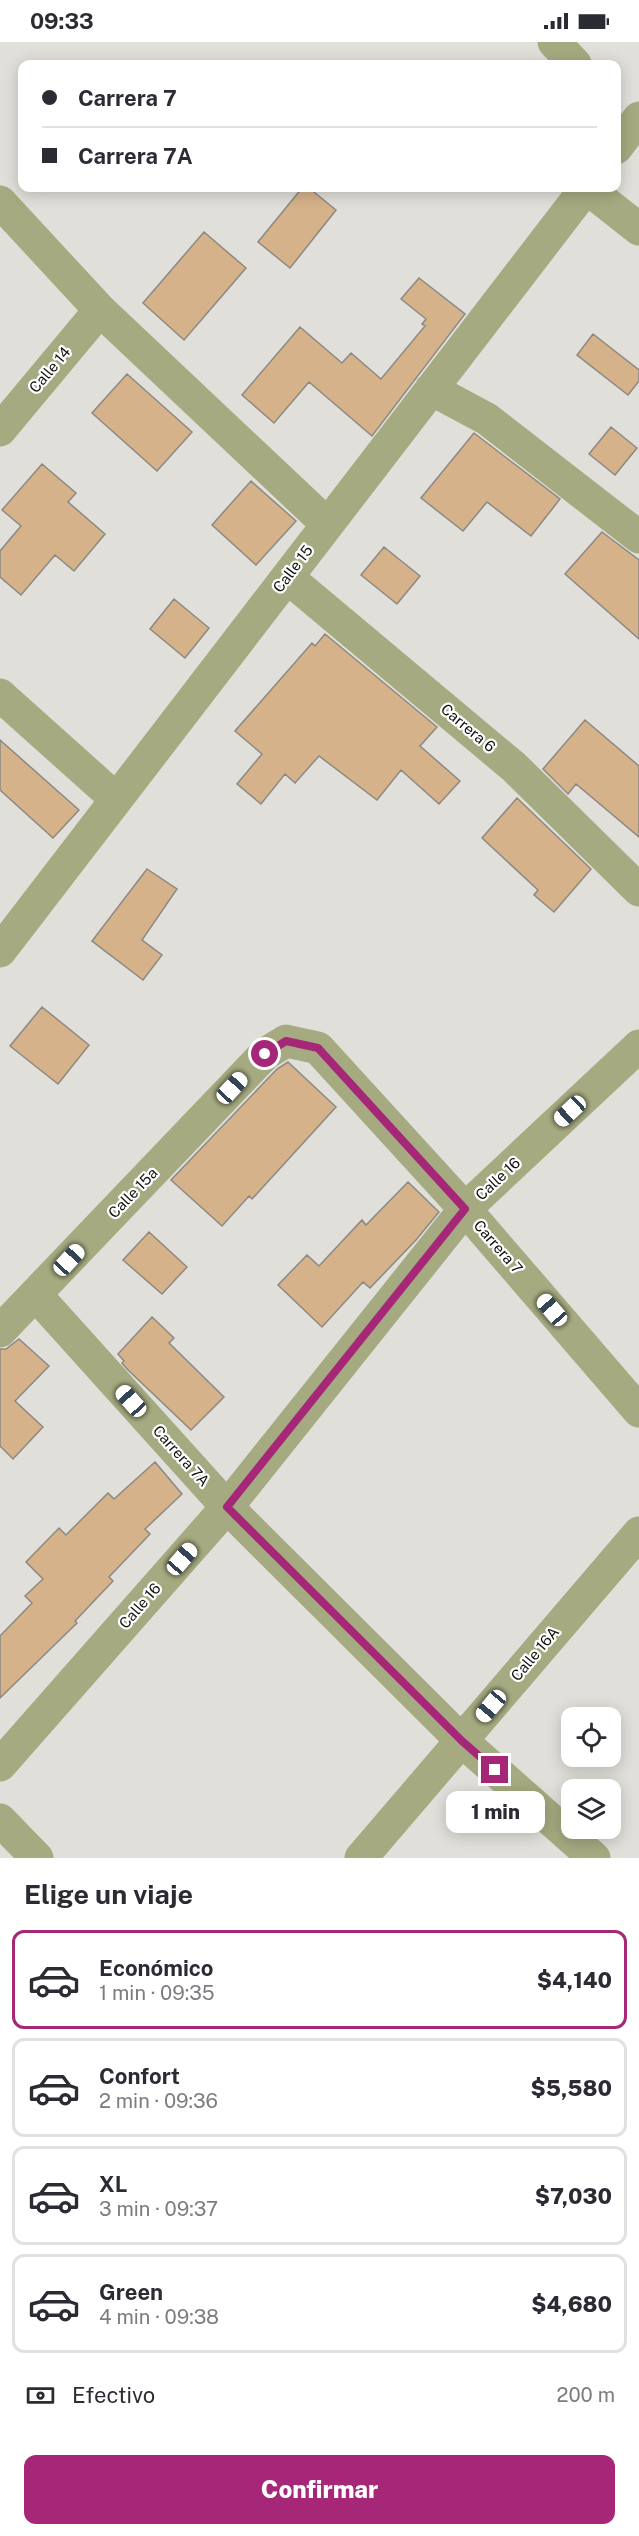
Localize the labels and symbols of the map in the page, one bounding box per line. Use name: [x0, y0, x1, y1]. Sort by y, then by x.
street label: Calle 14: [26, 343, 74, 396]
street label: Calle 15: [269, 542, 316, 596]
street label: Carrera 6: [438, 700, 499, 755]
route start: [251, 1040, 278, 1067]
car: [213, 1069, 251, 1107]
car: [551, 1092, 589, 1130]
street label: Calle 16: [472, 1154, 523, 1203]
street label: Calle 15a: [105, 1164, 161, 1221]
street label: Carrera 7: [471, 1217, 526, 1277]
car: [50, 1241, 88, 1279]
car: [533, 1291, 571, 1329]
car: [112, 1382, 150, 1420]
street label: Carrera 7A: [150, 1422, 213, 1490]
car: [163, 1540, 201, 1578]
street label: Calle 16: [115, 1580, 164, 1632]
street label: Calle 16A: [507, 1623, 562, 1684]
car: [473, 1686, 509, 1726]
route end: [481, 1756, 508, 1783]
callout: 1 min: [446, 1791, 544, 1833]

